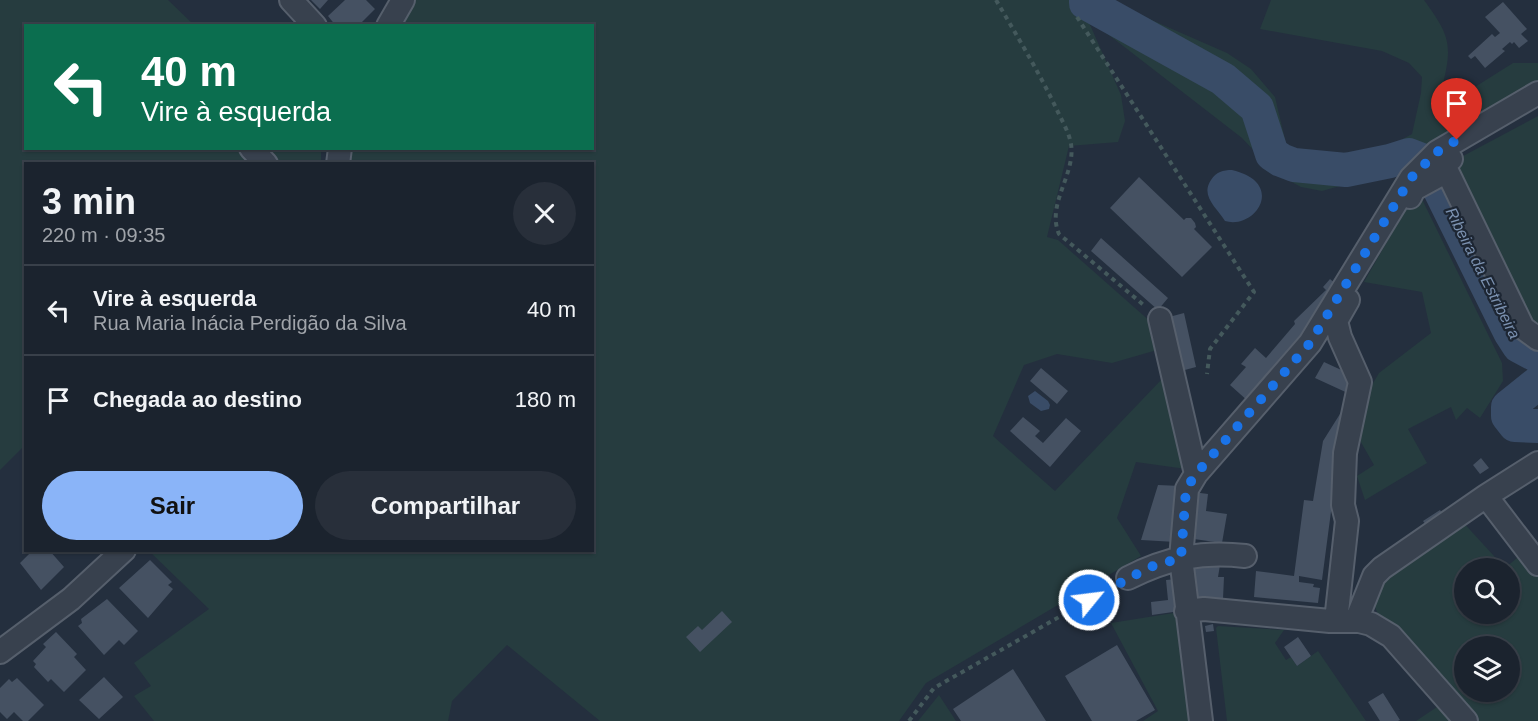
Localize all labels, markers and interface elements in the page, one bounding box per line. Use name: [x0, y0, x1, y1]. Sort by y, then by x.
icon: left: [42, 48, 120, 126]
text: 40 m: [141, 48, 237, 95]
pin: [1431, 78, 1482, 140]
icon: arrive: [1440, 87, 1473, 120]
text: Vire à esquerda: [141, 97, 331, 127]
text: 3 min: [42, 181, 136, 222]
button: close: [513, 182, 576, 245]
water label: Ribeira da Estribeira: [1443, 205, 1524, 342]
text: 220 m · 09:35: [42, 224, 165, 246]
text: Vire à esquerda: [93, 286, 256, 311]
icon: left: [42, 294, 75, 327]
text: 40 m: [527, 297, 576, 322]
text: Rua Maria Inácia Perdigão da Silva: [93, 312, 407, 334]
icon: arrive: [42, 384, 75, 417]
text: Chegada ao destino: [93, 387, 302, 412]
text: 180 m: [515, 387, 576, 412]
button: Sair: [42, 471, 303, 540]
button: Compartilhar: [315, 471, 576, 540]
map controls: [1454, 558, 1520, 702]
button: search: [1454, 558, 1520, 624]
position arrow: [1057, 568, 1121, 632]
button: layers: [1454, 636, 1520, 702]

